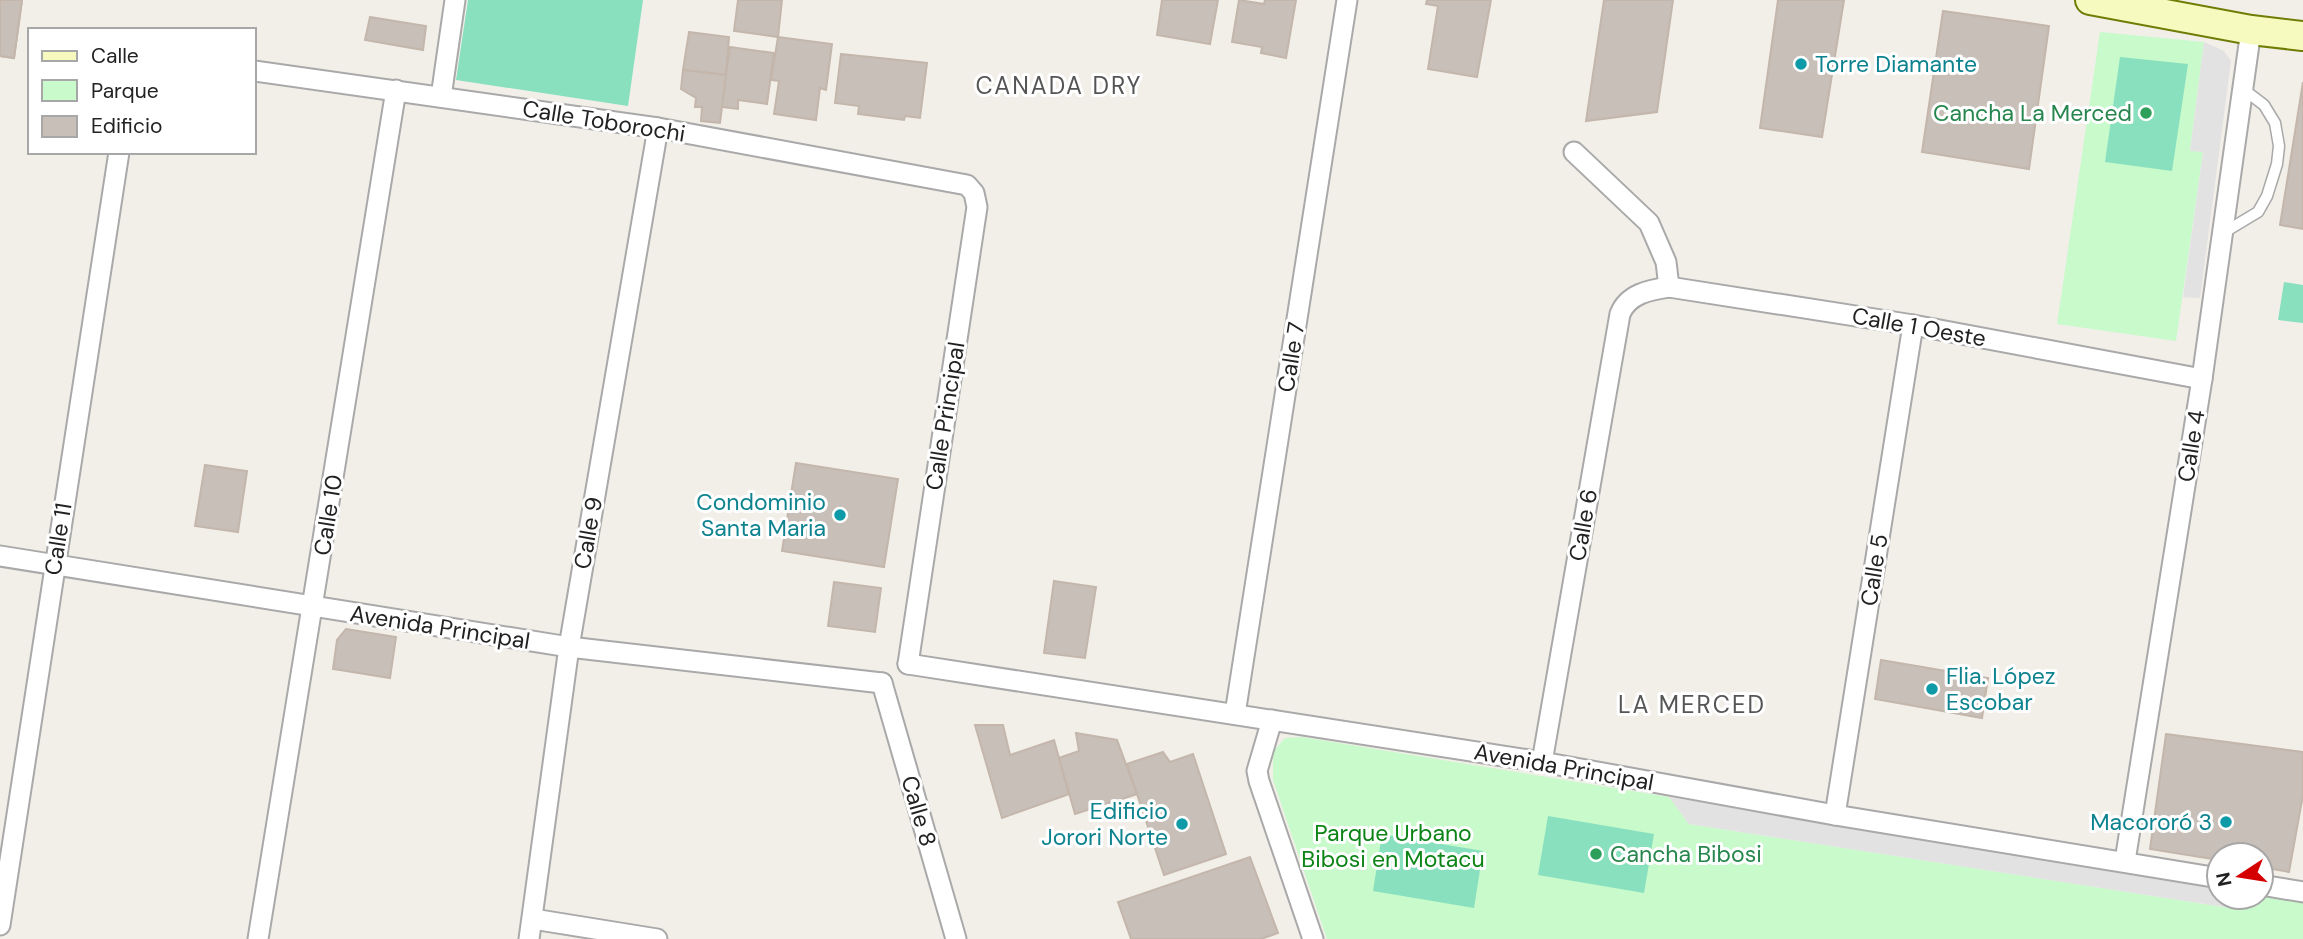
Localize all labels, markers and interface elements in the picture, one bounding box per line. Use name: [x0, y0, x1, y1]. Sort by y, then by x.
legend: [28, 28, 256, 154]
text: Calle: [91, 42, 139, 70]
place label: Torre Diamante: [1815, 49, 1977, 79]
marker: Torre Diamante: [1793, 56, 1809, 72]
district label: CANADA DRY: [976, 70, 1142, 101]
text: Parque: [91, 77, 159, 105]
street label: Calle Toborochi: [520, 93, 688, 149]
place label: Cancha La Merced: [1933, 98, 2132, 128]
marker: Cancha La Merced: [2138, 105, 2154, 121]
text: Edificio: [91, 112, 162, 140]
street label: Calle 1 Oeste: [1850, 300, 1988, 354]
street label: Calle 7: [1271, 320, 1311, 394]
street label: Calle Principal: [918, 340, 972, 492]
street label: Calle 4: [2171, 408, 2211, 484]
street label: Calle 10: [307, 472, 349, 558]
place label: Condominio Santa Maria: [696, 487, 826, 543]
street label: Calle 6: [1562, 487, 1604, 563]
street label: Calle 9: [567, 495, 609, 571]
street label: Calle 11: [37, 501, 79, 577]
marker: Condominio Santa Maria: [832, 507, 848, 523]
street label: Calle 5: [1854, 532, 1894, 608]
street label: Avenida Principal: [348, 598, 532, 656]
place label: Flia. López Escobar: [1946, 661, 2055, 717]
marker: Flia. López Escobar: [1924, 681, 1940, 697]
district label: LA MERCED: [1618, 689, 1766, 720]
street label: Avenida Principal: [1472, 736, 1656, 798]
street label: Calle 8: [895, 772, 943, 850]
place label: Edificio Jorori Norte: [1041, 796, 1168, 852]
place label: Macororó 3: [2090, 807, 2212, 837]
marker: Macororó 3: [2218, 814, 2234, 830]
marker: Edificio Jorori Norte: [1174, 816, 1190, 832]
park label: Parque Urbano Bibosi en Motacu: [1301, 818, 1485, 874]
place label: Cancha Bibosi: [1610, 839, 1762, 869]
north arrow: [2205, 841, 2275, 911]
marker: Cancha Bibosi: [1588, 846, 1604, 862]
text: N: [2210, 870, 2238, 889]

